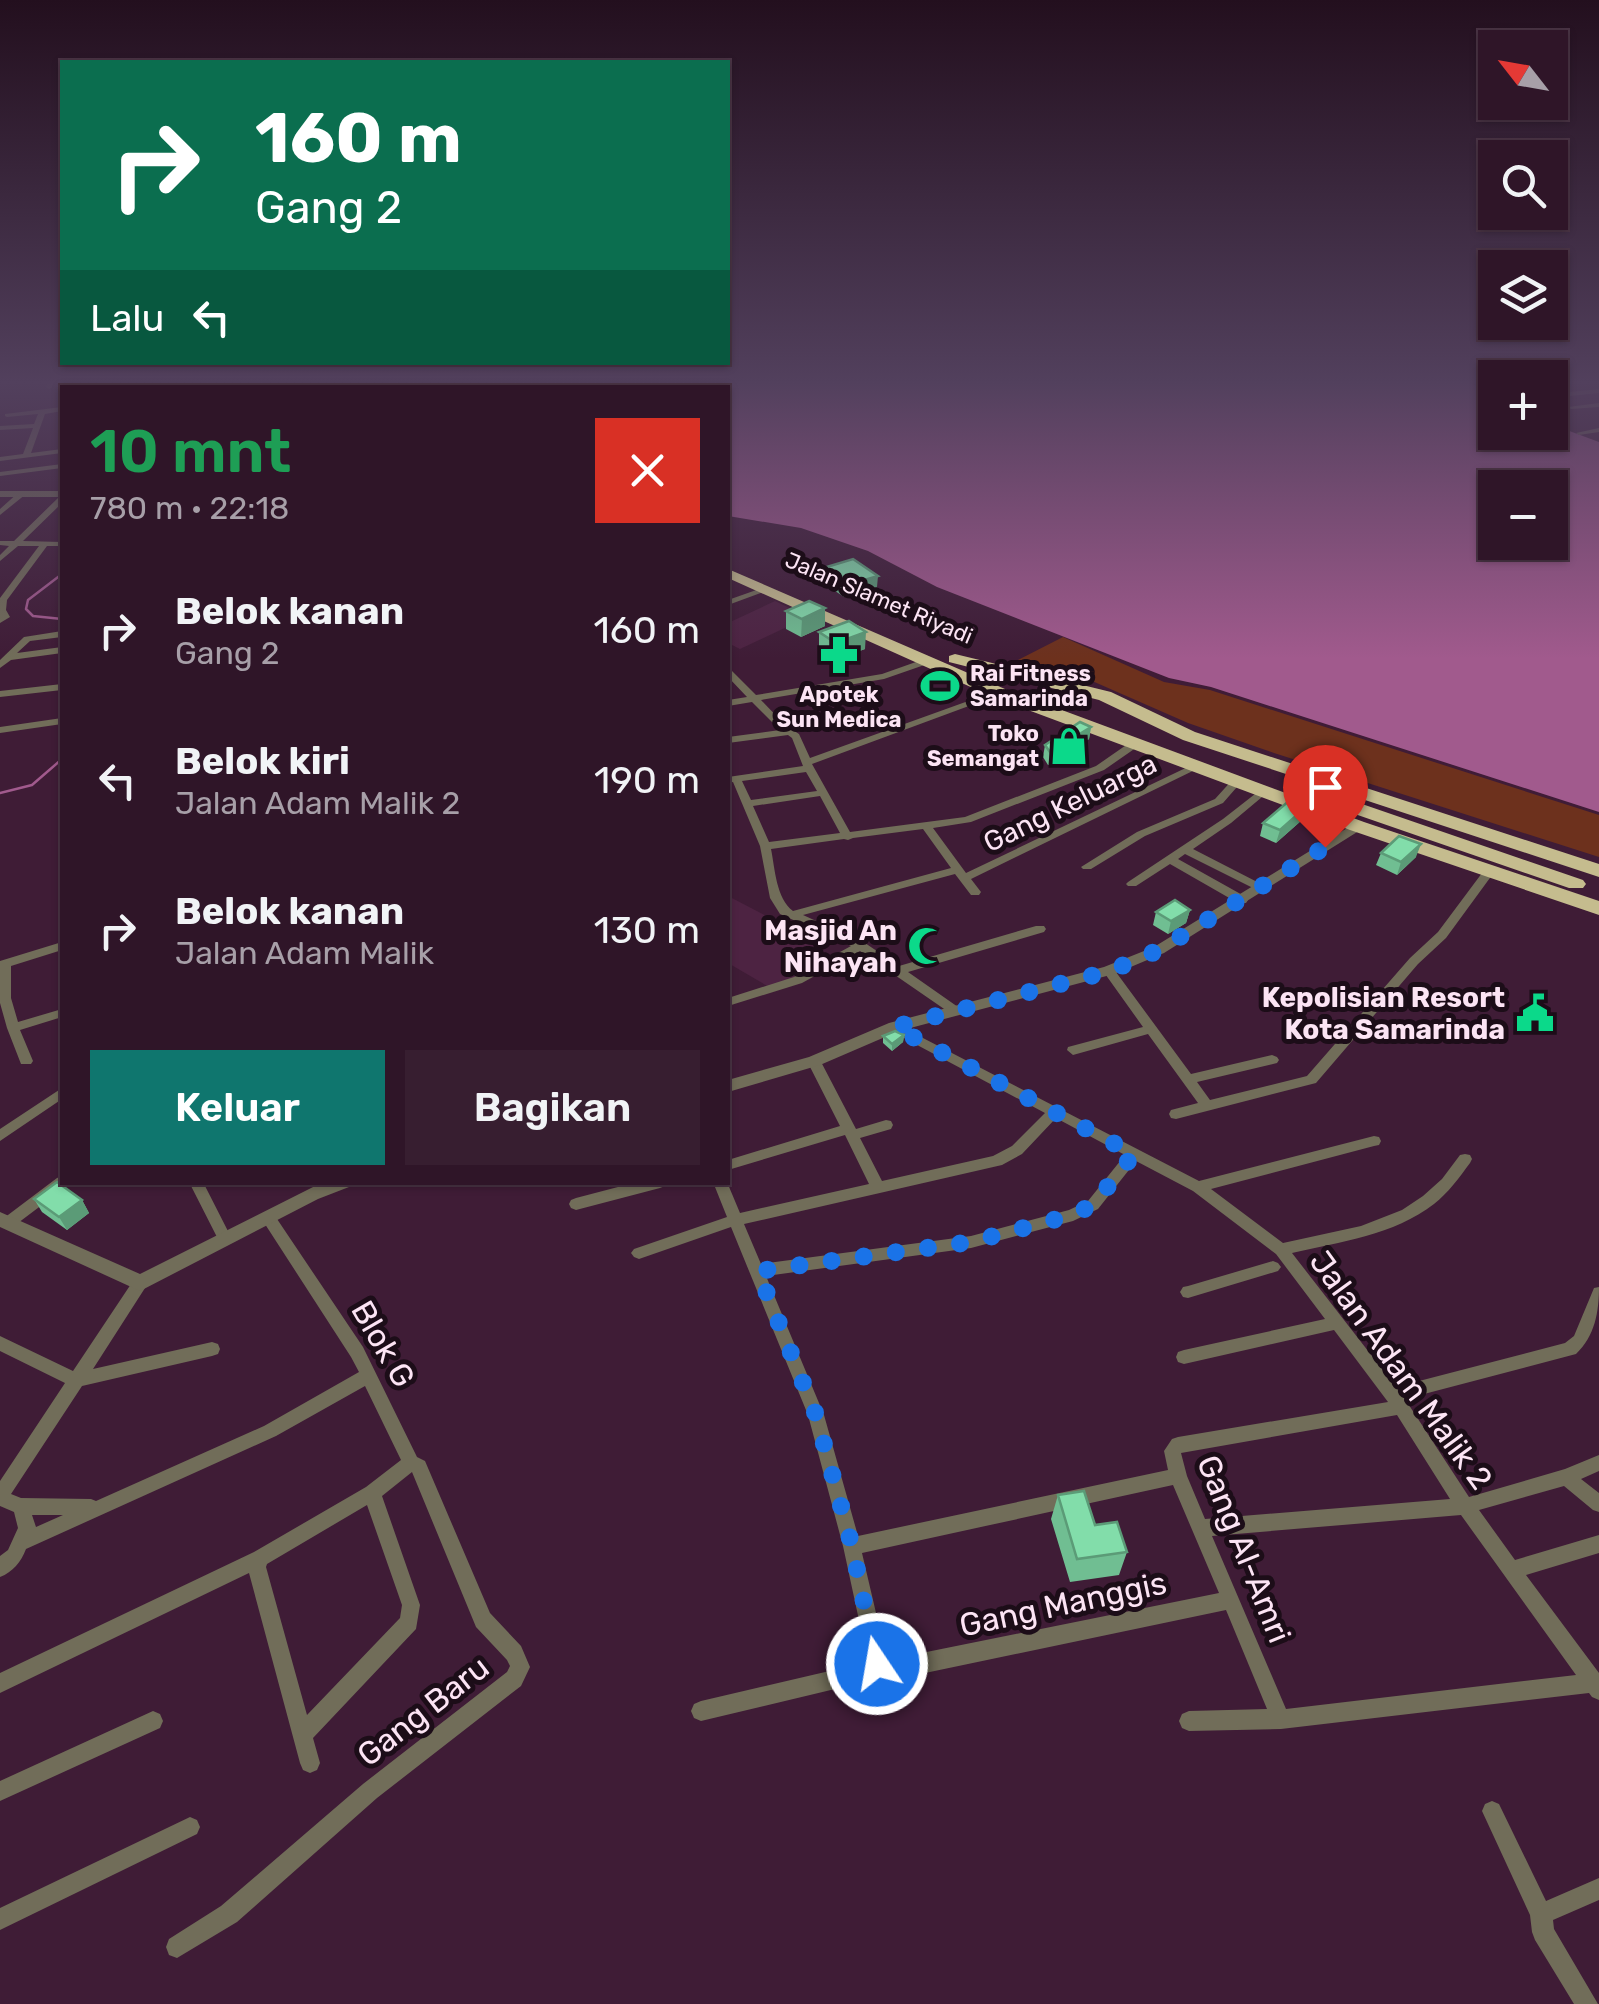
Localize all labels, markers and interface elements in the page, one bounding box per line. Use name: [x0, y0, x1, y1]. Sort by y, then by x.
north arrow: [1478, 30, 1568, 120]
map controls: [1478, 30, 1568, 560]
text: 160 m: [255, 97, 462, 180]
icon: right: [90, 100, 220, 230]
button: search: [1478, 140, 1568, 230]
text: Gang 2: [255, 181, 402, 234]
button: layers: [1478, 250, 1568, 340]
icon: left: [184, 290, 239, 345]
text: Lalu: [90, 295, 164, 341]
button: +: [1478, 360, 1568, 450]
text: 10 mnt: [90, 416, 291, 487]
button: close: [595, 418, 700, 523]
button: −: [1478, 470, 1568, 560]
text: 780 m · 22:18: [90, 489, 289, 527]
street label: Jalan Slamet Riyadi: [781, 546, 977, 650]
text: Belok kanan: [175, 588, 404, 634]
icon: right: [90, 603, 145, 658]
text: 160 m: [594, 607, 700, 653]
text: Gang 2: [175, 634, 280, 672]
pharmacy icon: Apotek Sun Medica: [818, 634, 860, 676]
place label: Rai Fitness Samarinda: [970, 660, 1091, 712]
sports icon: Rai Fitness Samarinda: [919, 665, 961, 707]
place label: Apotek Sun Medica: [777, 681, 901, 733]
place label: Toko Semangat: [927, 720, 1039, 772]
shop icon: Toko Semangat: [1048, 725, 1090, 767]
text: Belok kiri: [175, 738, 350, 784]
pin: [1283, 745, 1368, 848]
street label: Gang Keluarga: [978, 747, 1162, 859]
icon: left: [90, 753, 145, 808]
text: 190 m: [594, 757, 700, 803]
icon: arrive: [1298, 760, 1353, 815]
text: Jalan Adam Malik 2: [175, 784, 460, 822]
text: Belok kanan: [175, 888, 404, 934]
icon: right: [90, 903, 145, 958]
text: 130 m: [594, 907, 700, 953]
place label: Masjid An Nihayah: [764, 914, 897, 979]
mosque icon: Masjid An Nihayah: [906, 925, 948, 967]
text: Jalan Adam Malik: [175, 934, 434, 972]
place label: Kepolisian Resort Kota Samarinda: [1262, 981, 1505, 1046]
public building icon: Kepolisian Resort Kota Samarinda: [1514, 992, 1556, 1034]
button: Keluar: [90, 1050, 385, 1165]
button: Bagikan: [405, 1050, 700, 1165]
street label: Jalan Adam Malik 2: [1302, 1243, 1500, 1497]
street label: Blok G: [343, 1294, 423, 1394]
street label: Gang Al-Amri: [1189, 1450, 1299, 1648]
street label: Gang Manggis: [956, 1564, 1170, 1644]
position arrow: [825, 1612, 929, 1716]
street label: Gang Baru: [350, 1648, 496, 1774]

